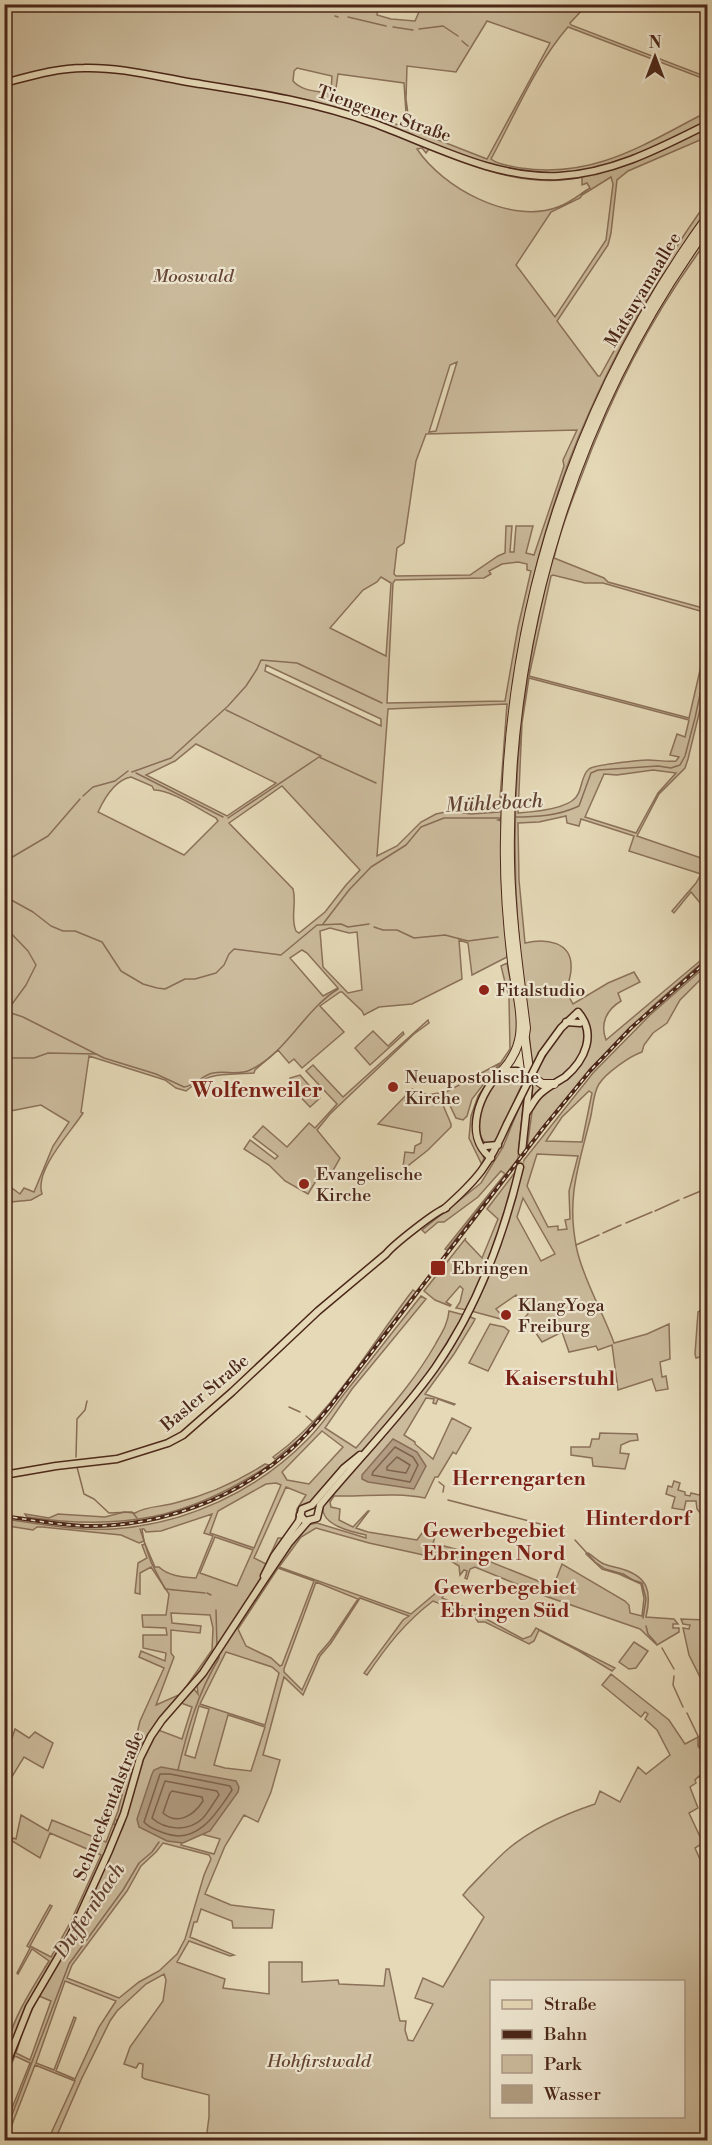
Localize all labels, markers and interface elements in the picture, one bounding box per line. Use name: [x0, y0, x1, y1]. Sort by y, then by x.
north arrow: [625, 27, 685, 87]
text: N: [649, 33, 662, 53]
street label: Tiengener Straße: [314, 80, 454, 148]
street label: Matsuyamaallee: [600, 228, 686, 352]
park label: Mooswald: [152, 265, 234, 288]
water label: Mühlebach: [445, 789, 544, 819]
place label: Fitalstudio: [496, 979, 585, 1002]
marker: Fitalstudio: [477, 983, 491, 997]
place label: Neuapostolische Kirche: [405, 1066, 539, 1110]
district label: Wolfenweiler: [190, 1078, 323, 1104]
marker: Neuapostolische Kirche: [386, 1080, 400, 1094]
place label: Evangelische Kirche: [316, 1163, 423, 1207]
marker: Evangelische Kirche: [297, 1177, 311, 1191]
place label: Ebringen: [452, 1257, 529, 1280]
marker: Ebringen: [429, 1259, 447, 1277]
place label: KlangYoga Freiburg: [518, 1294, 606, 1338]
marker: KlangYoga Freiburg: [499, 1308, 513, 1322]
street label: Basler Straße: [155, 1349, 254, 1437]
district label: Kaiserstuhl: [505, 1367, 616, 1392]
district label: Herrengarten: [452, 1467, 587, 1492]
district label: Hinterdorf: [586, 1507, 693, 1532]
district label: Gewerbegebiet Ebringen Nord: [423, 1519, 566, 1567]
district label: Gewerbegebiet Ebringen Süd: [434, 1576, 577, 1624]
street label: Schneckentalstraße: [68, 1728, 150, 1884]
water label: Duffernbach: [49, 1858, 131, 1964]
legend: [490, 1980, 685, 2118]
text: Straße: [544, 1993, 597, 2016]
text: Bahn: [543, 2023, 587, 2046]
park label: Hohfirstwald: [266, 2050, 372, 2073]
text: Park: [544, 2053, 583, 2076]
text: Wasser: [543, 2083, 601, 2106]

